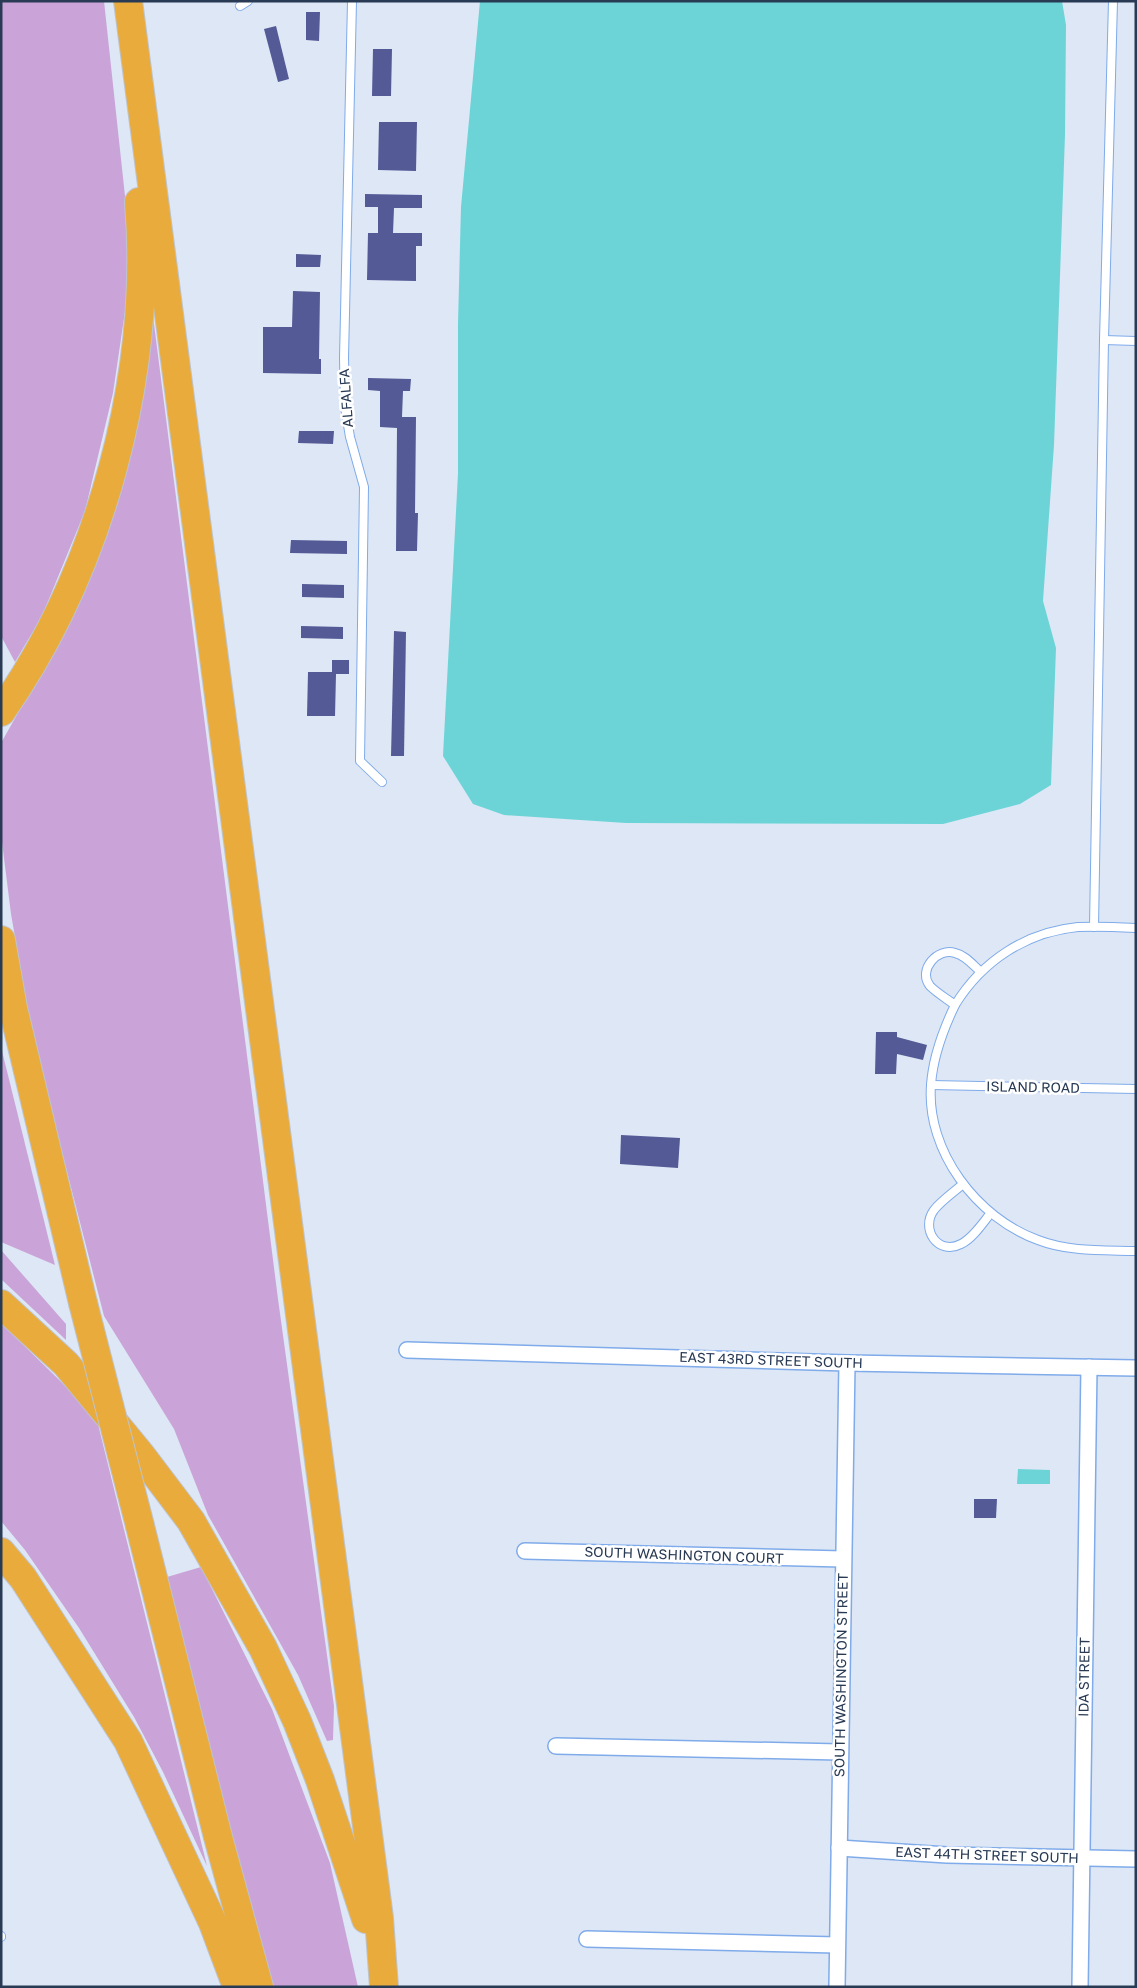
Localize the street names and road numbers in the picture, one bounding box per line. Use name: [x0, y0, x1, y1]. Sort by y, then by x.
street label: ALFALFA: [335, 367, 356, 428]
street label: ISLAND ROAD: [986, 1077, 1080, 1096]
street label: EAST 43RD STREET SOUTH: [679, 1348, 863, 1371]
street label: SOUTH WASHINGTON COURT: [584, 1543, 784, 1566]
street label: SOUTH WASHINGTON STREET: [830, 1572, 851, 1777]
street label: IDA STREET: [1074, 1637, 1093, 1717]
street label: EAST 44TH STREET SOUTH: [895, 1843, 1079, 1866]

